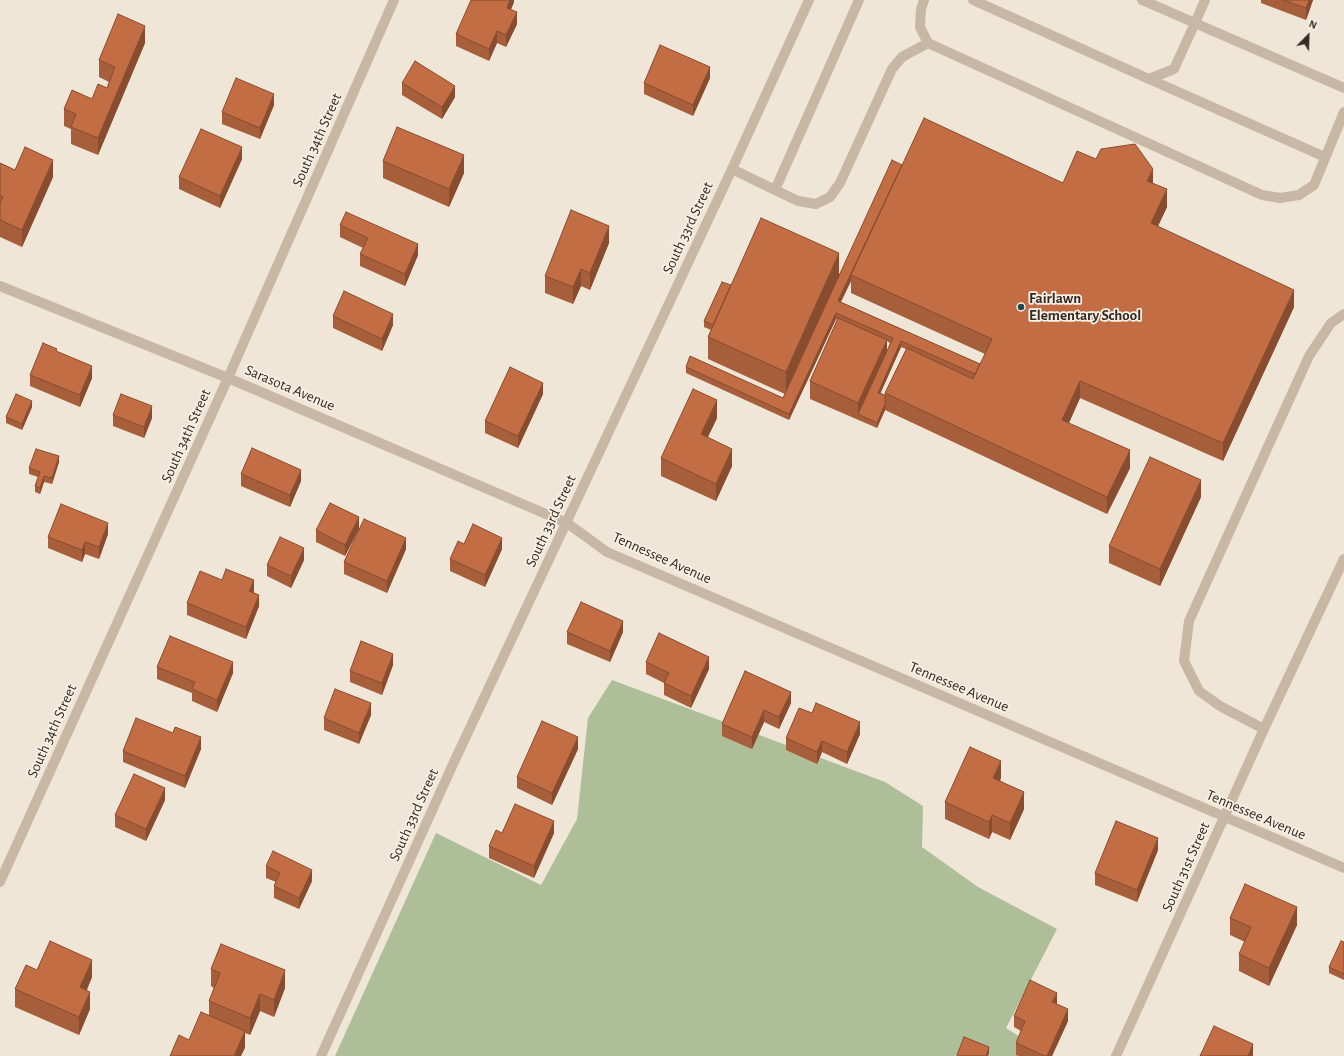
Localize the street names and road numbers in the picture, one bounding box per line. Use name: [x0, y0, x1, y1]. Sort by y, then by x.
street label: South 34th Street: [288, 90, 346, 190]
street label: South 33rd Street: [659, 179, 717, 277]
street label: Sarasota Avenue: [242, 361, 338, 415]
street label: South 34th Street: [157, 386, 215, 486]
street label: South 33rd Street: [522, 472, 580, 570]
street label: Tennessee Avenue: [610, 528, 714, 588]
street label: Tennessee Avenue: [906, 658, 1012, 716]
street label: South 34th Street: [23, 681, 81, 781]
street label: South 33rd Street: [386, 766, 442, 864]
street label: Tennessee Avenue: [1203, 786, 1309, 844]
street label: South 31st Street: [1158, 819, 1214, 915]

